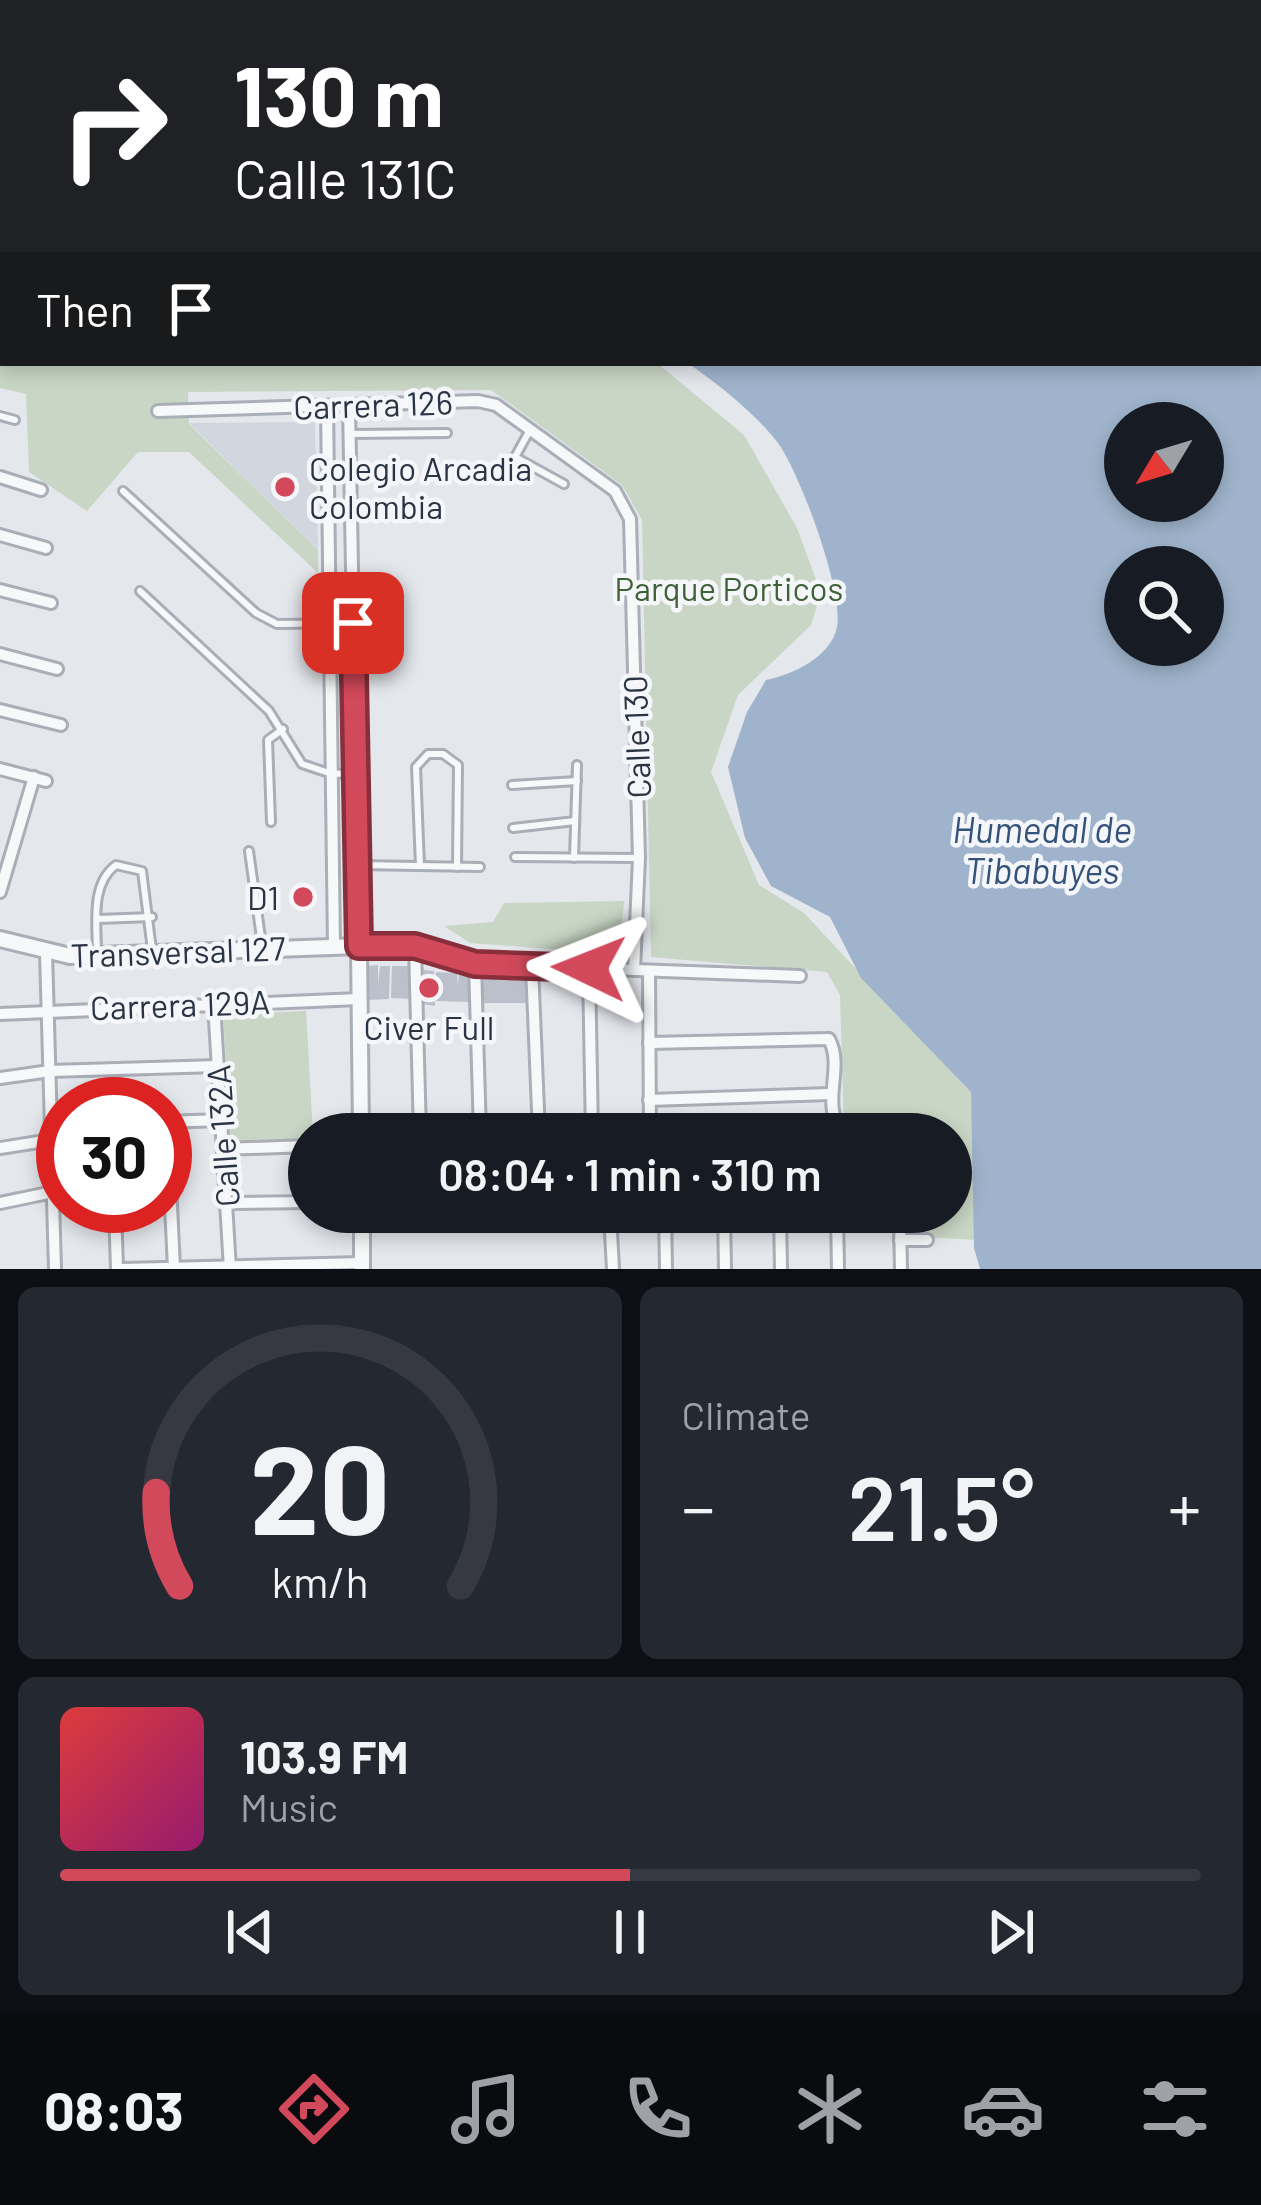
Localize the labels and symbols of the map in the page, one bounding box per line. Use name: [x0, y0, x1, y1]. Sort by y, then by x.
street label: Carrera 126: [292, 381, 454, 427]
north arrow: [1104, 402, 1224, 522]
place label: Colegio Arcadia Colombia: [309, 448, 532, 526]
marker: Colegio Arcadia Colombia: [272, 474, 298, 500]
park label: Parque Porticos: [615, 568, 843, 608]
pin: [302, 572, 404, 674]
street label: Calle 130: [614, 675, 658, 799]
water label: Humedal de Tibabuyes: [952, 807, 1132, 891]
place label: D1: [247, 877, 279, 917]
marker: D1: [290, 884, 316, 910]
position arrow: [526, 905, 652, 1031]
street label: Transversal 127: [70, 927, 286, 975]
marker: Civer Full: [416, 975, 442, 1001]
street label: Carrera 129A: [89, 981, 271, 1027]
place label: Civer Full: [364, 1007, 494, 1047]
street label: Calle 132A: [197, 1064, 247, 1208]
speed limit sign: 30: [36, 1077, 192, 1233]

